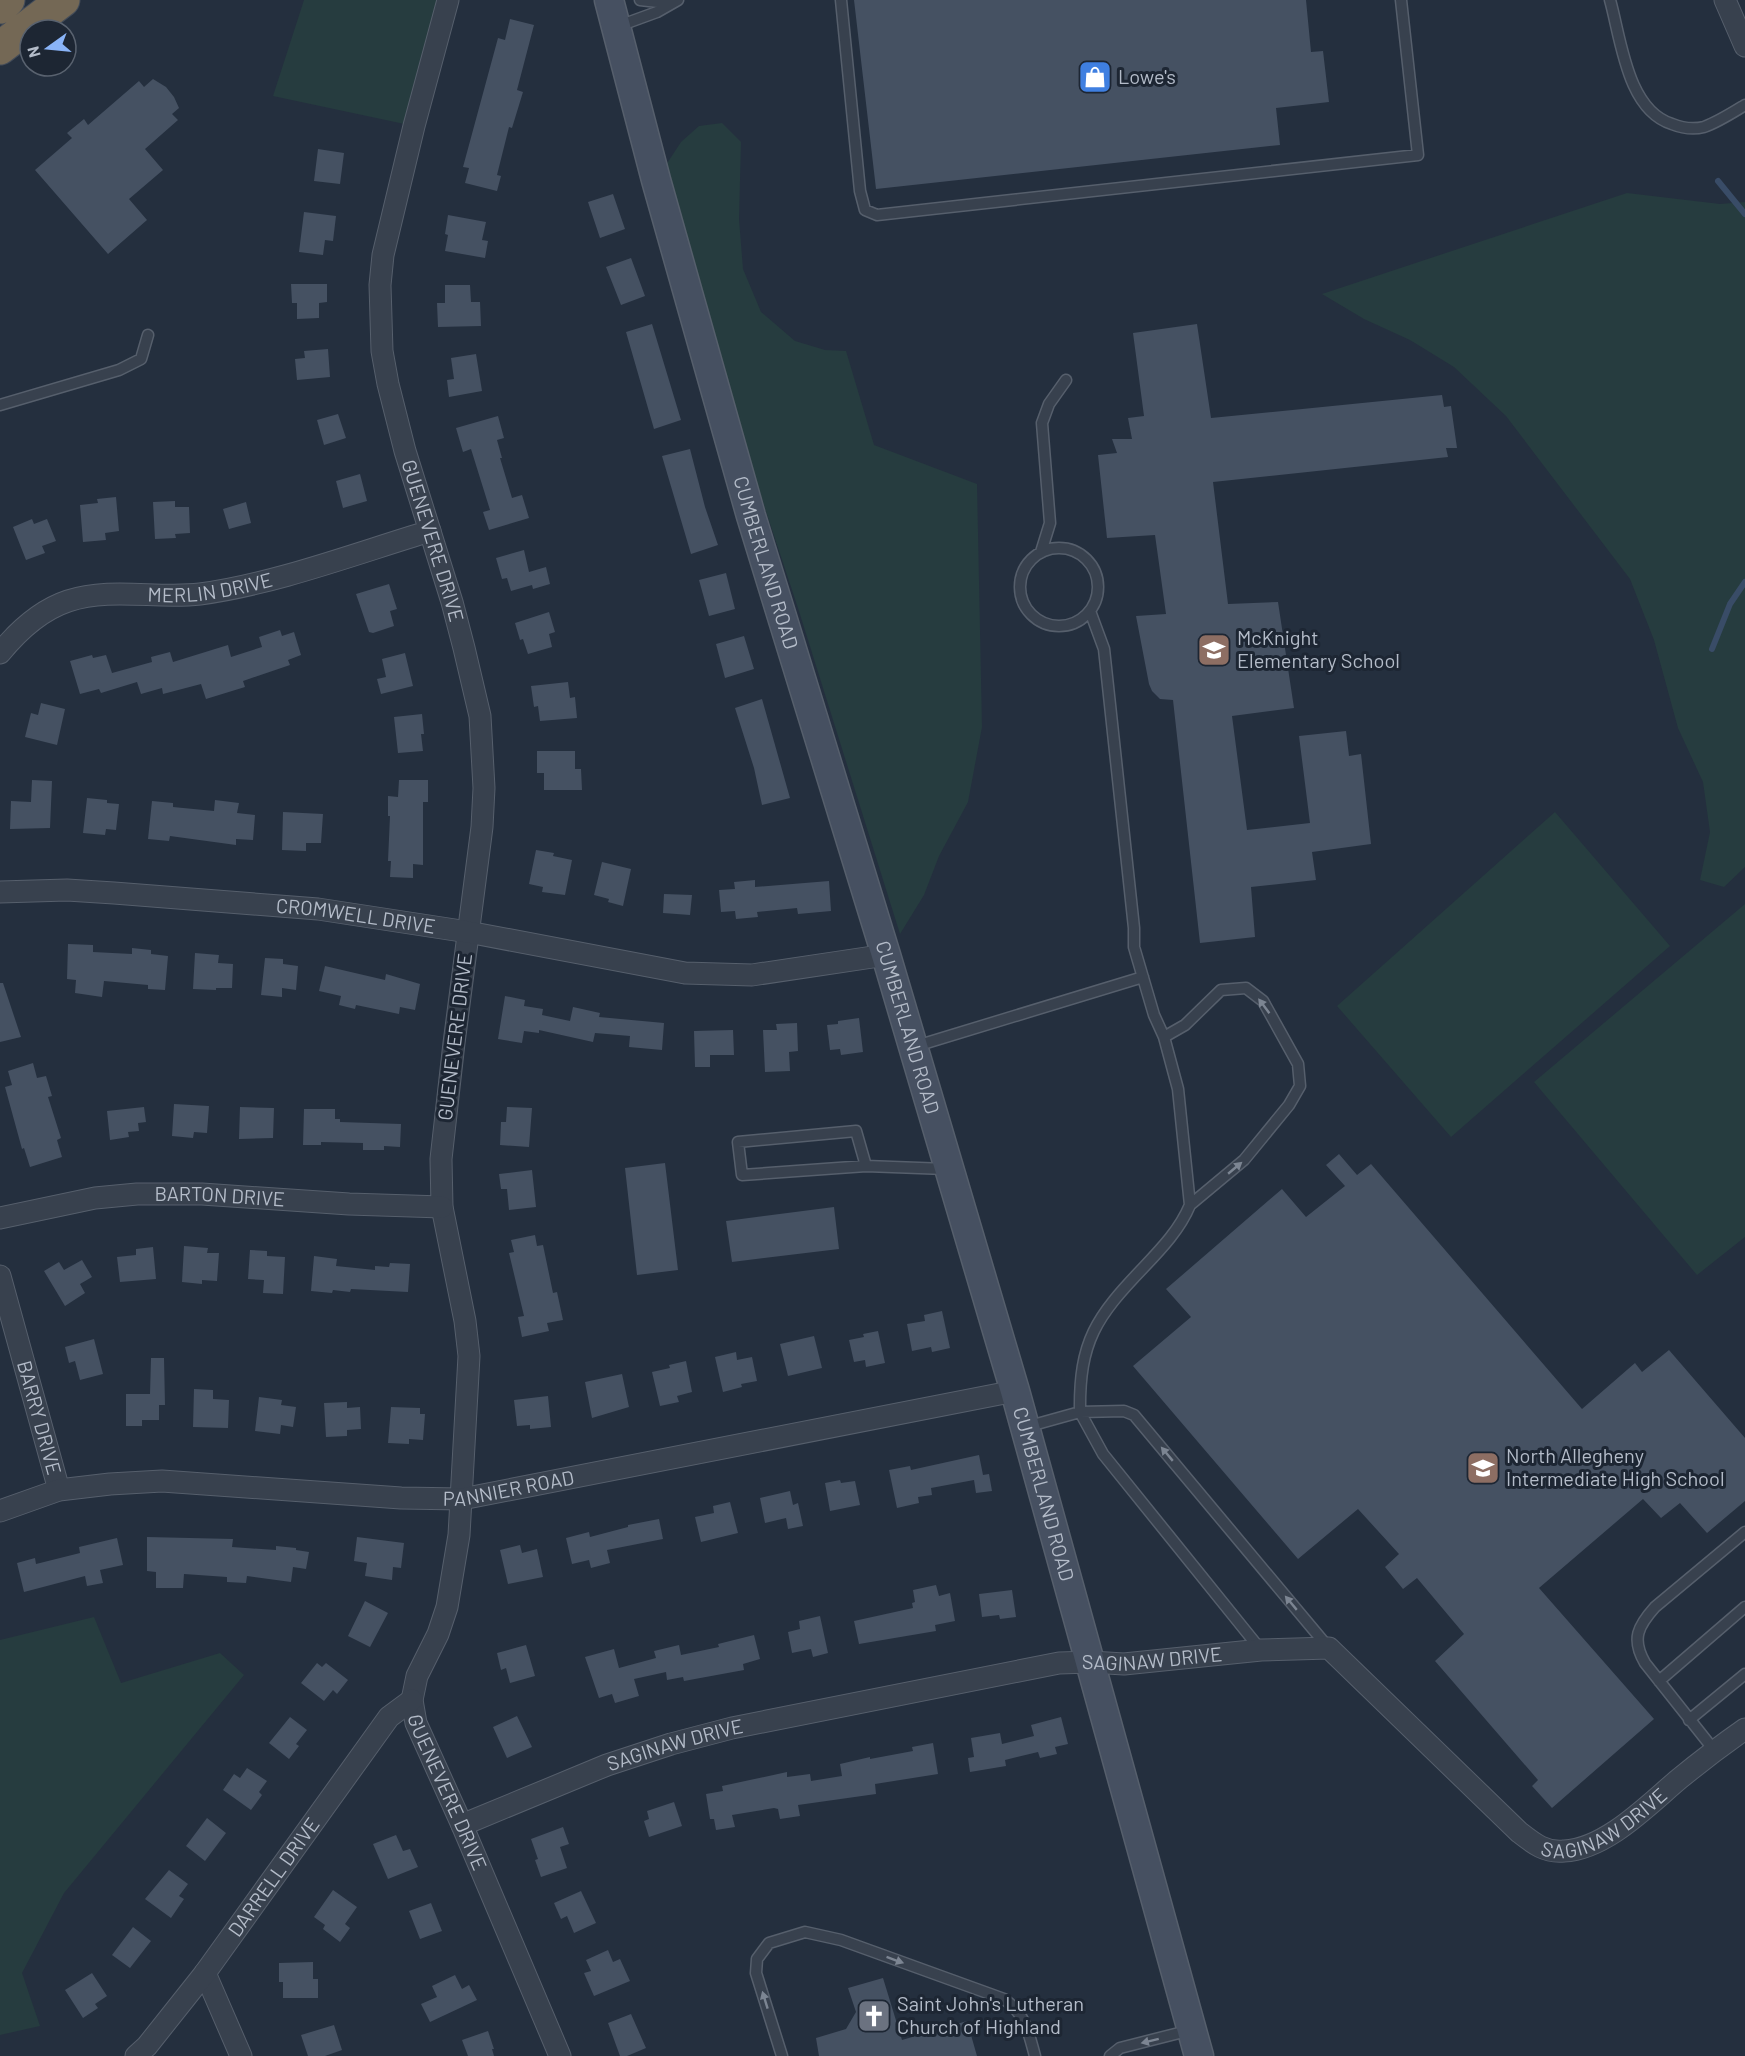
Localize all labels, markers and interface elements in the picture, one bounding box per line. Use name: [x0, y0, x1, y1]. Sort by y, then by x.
north arrow: [18, 18, 78, 78]
text: N: [22, 44, 44, 60]
shop icon: Lowe's: [1077, 59, 1113, 95]
place label: Lowe's: [1118, 64, 1176, 88]
street label: GUENEVERE DRIVE: [397, 456, 470, 624]
street label: CUMBERLAND ROAD: [729, 473, 804, 652]
street label: MERLIN DRIVE: [147, 567, 275, 606]
place label: McKnight Elementary School: [1237, 625, 1400, 672]
school or university icon: McKnight Elementary School: [1196, 632, 1232, 668]
street label: CROMWELL DRIVE: [275, 893, 437, 938]
street label: CUMBERLAND ROAD: [871, 938, 945, 1117]
street label: GUENEVERE DRIVE: [432, 952, 476, 1122]
one-way arrow: [1258, 998, 1270, 1014]
one-way arrow: [1227, 1161, 1243, 1174]
street label: BARTON DRIVE: [155, 1181, 286, 1211]
street label: BARRY DRIVE: [13, 1358, 67, 1477]
street label: CUMBERLAND ROAD: [1009, 1404, 1080, 1583]
place label: North Allegheny Intermediate High School: [1506, 1443, 1725, 1490]
one-way arrow: [1161, 1446, 1173, 1461]
school or university icon: North Allegheny Intermediate High School: [1465, 1450, 1501, 1486]
street label: PANNIER ROAD: [443, 1464, 576, 1510]
one-way arrow: [1285, 1595, 1298, 1611]
street label: SAGINAW DRIVE: [1081, 1641, 1223, 1675]
street label: GUENEVERE DRIVE: [404, 1712, 493, 1873]
street label: SAGINAW DRIVE: [604, 1713, 745, 1775]
street label: SAGINAW DRIVE: [1538, 1782, 1671, 1862]
street label: DARRELL DRIVE: [222, 1813, 324, 1941]
one-way arrow: [886, 1955, 904, 1965]
one-way arrow: [760, 1991, 769, 2009]
place label: Saint John's Lutheran Church of Highland: [897, 1991, 1084, 2038]
church icon: Saint John's Lutheran Church of Highland: [856, 1998, 892, 2034]
one-way arrow: [1140, 2036, 1159, 2046]

